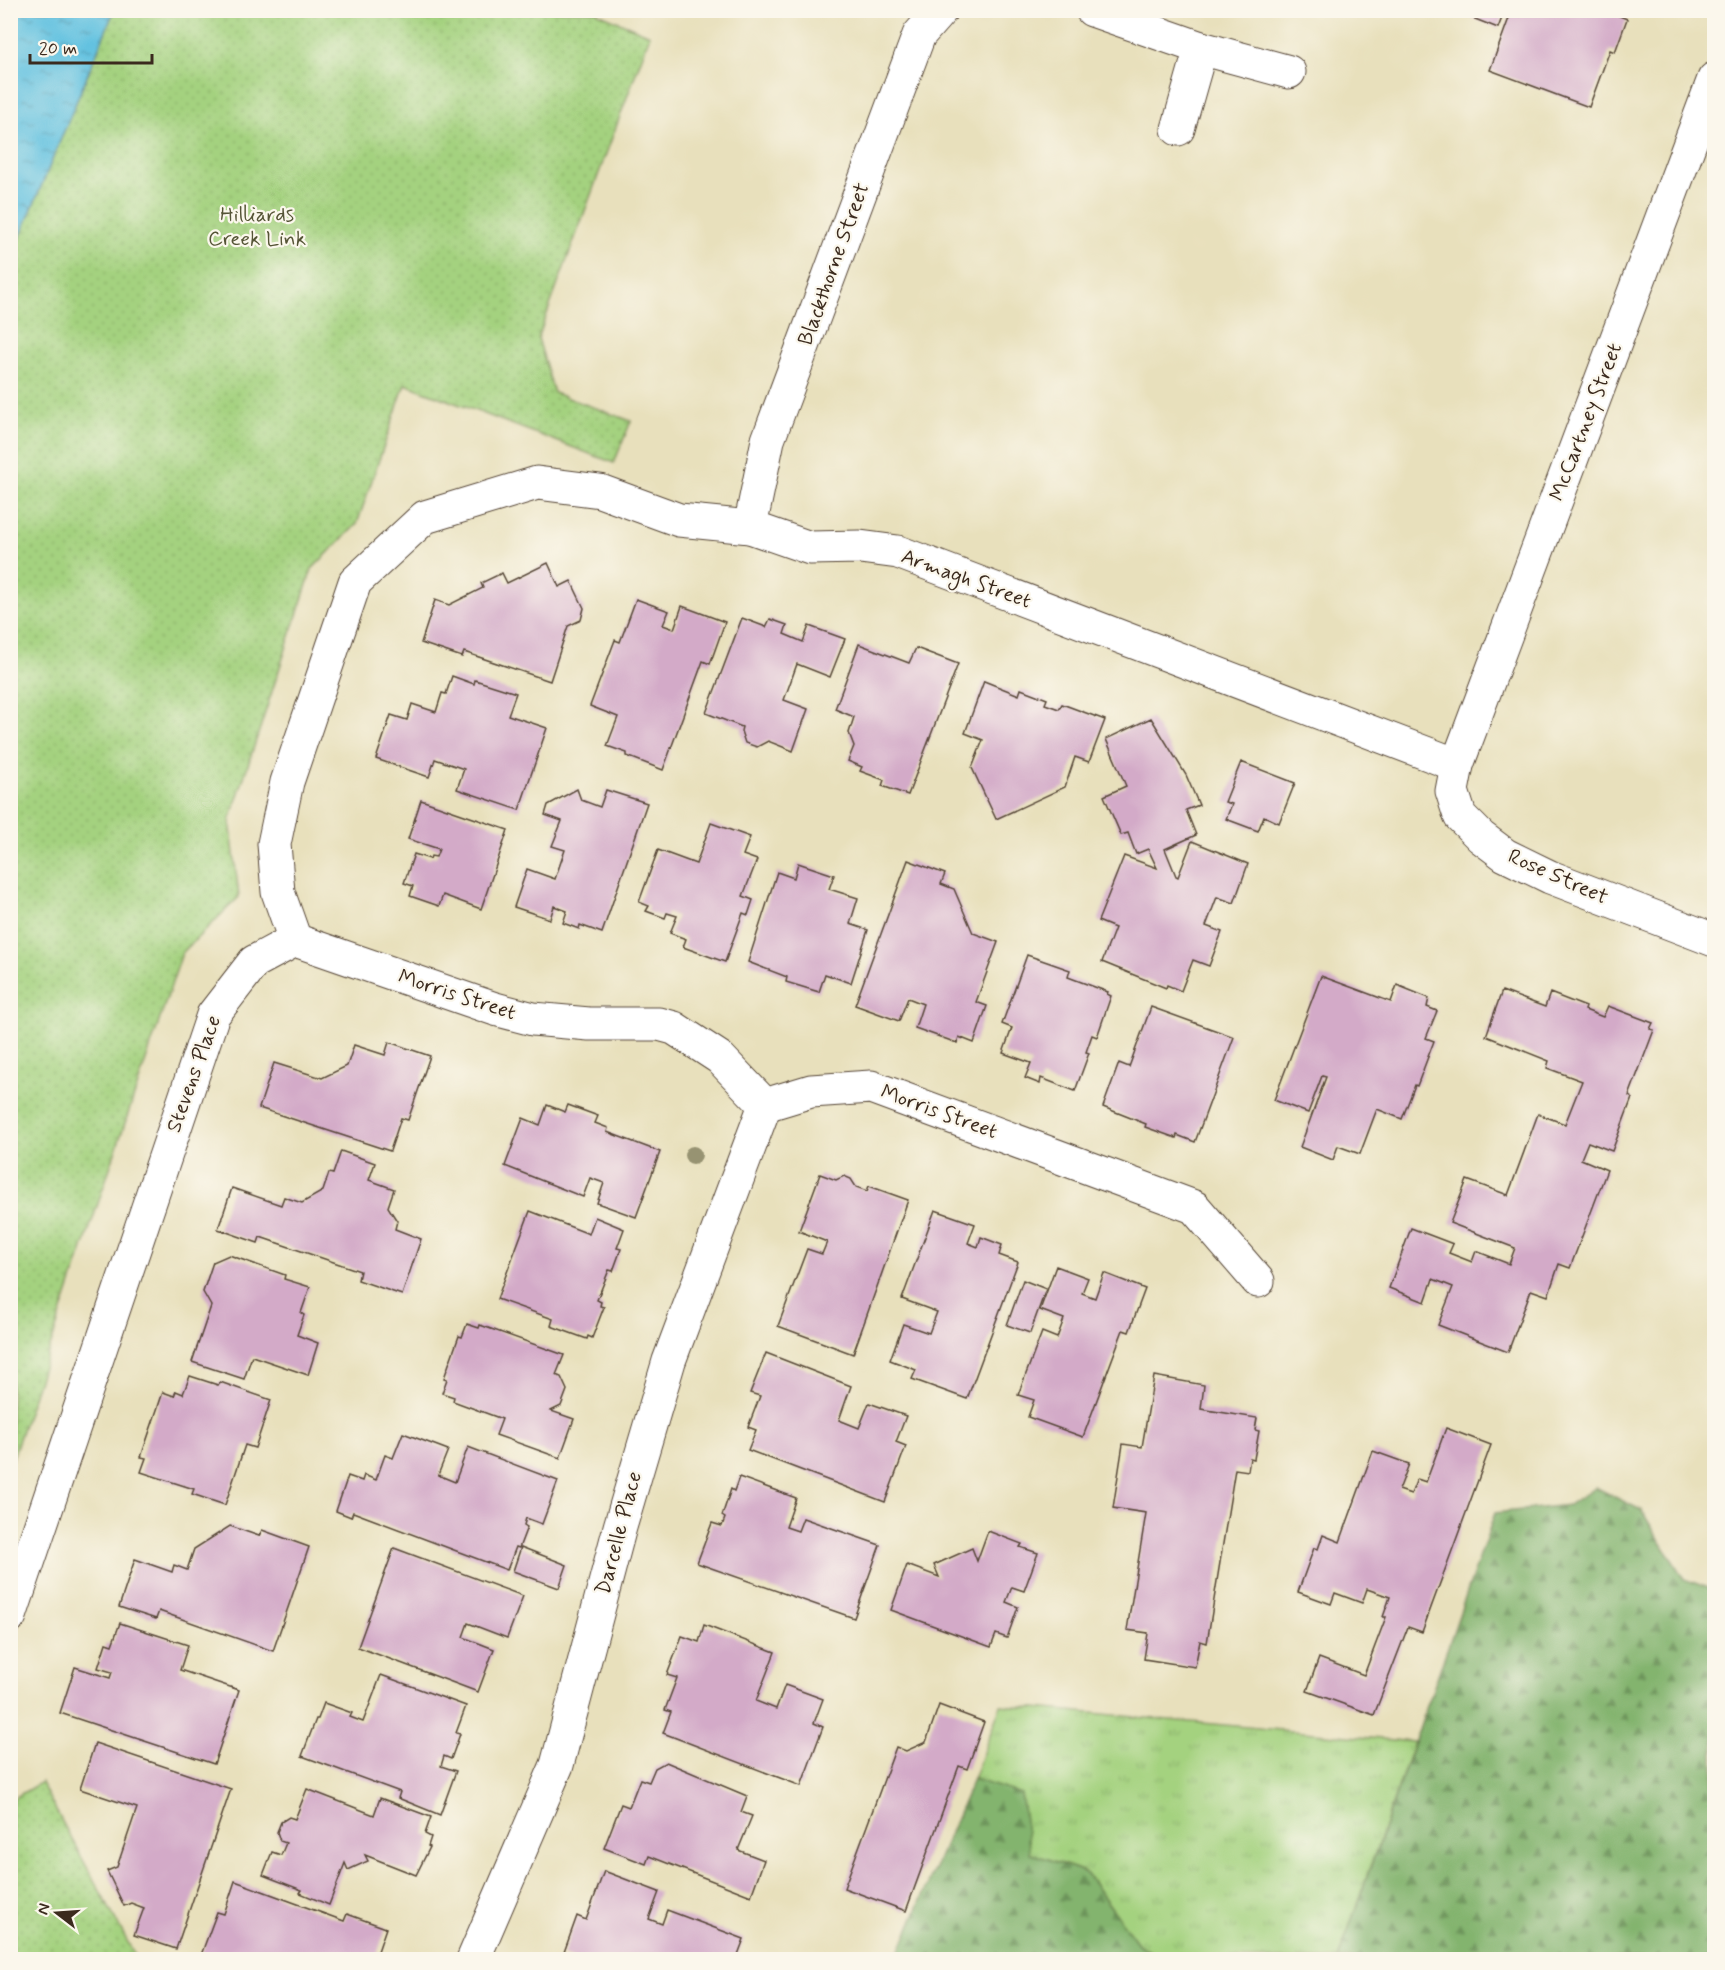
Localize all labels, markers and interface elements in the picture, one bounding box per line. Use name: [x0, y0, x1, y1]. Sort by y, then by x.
scale bar: [30, 27, 152, 65]
text: 20 m: [39, 37, 77, 61]
street label: Blackthorne Street: [792, 179, 876, 349]
park label: Hilliards Creek Link: [208, 201, 306, 253]
street label: McCartney Street: [1543, 339, 1629, 505]
street label: Armagh Street: [897, 543, 1035, 616]
street label: Rose Street: [1503, 842, 1613, 912]
street label: Morris Street: [395, 963, 520, 1027]
street label: Stevens Place: [160, 1012, 228, 1136]
street label: Morris Street: [877, 1078, 1001, 1146]
street label: Darcelle Place: [589, 1468, 649, 1598]
north arrow: [27, 1883, 87, 1943]
text: N: [32, 1901, 56, 1917]

